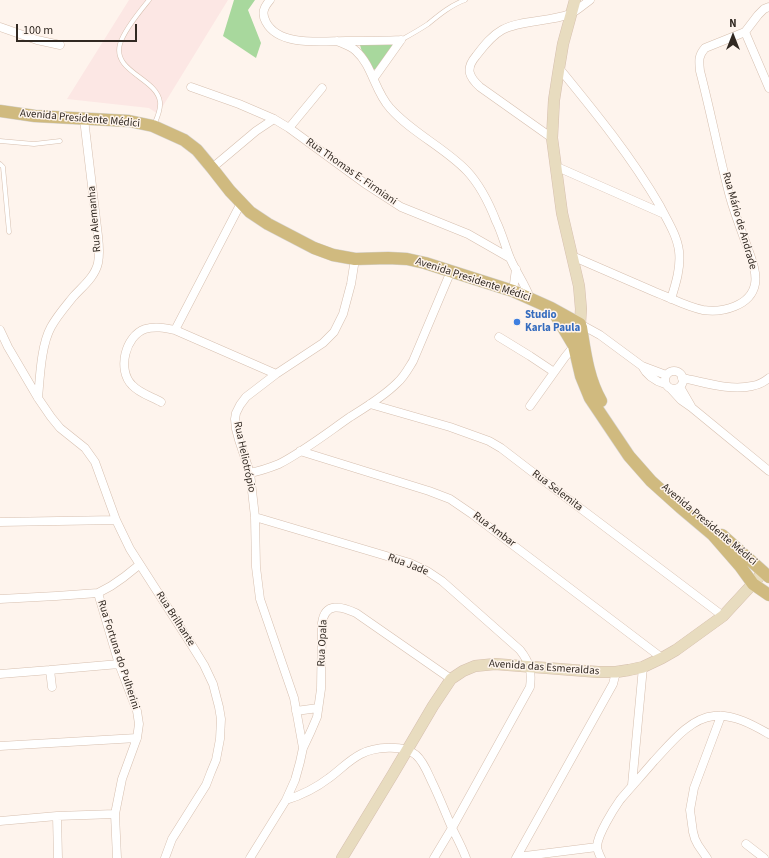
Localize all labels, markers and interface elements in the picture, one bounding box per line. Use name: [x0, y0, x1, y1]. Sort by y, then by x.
scale bar: [18, 16, 139, 42]
north arrow: [713, 16, 753, 56]
text: N: [729, 16, 737, 31]
text: 100 m: [23, 22, 53, 39]
street label: Avenida Presidente Médici: [19, 107, 141, 131]
street label: Rua Thomas E. Firmiani: [303, 136, 399, 208]
street label: Rua Mário de Andrade: [719, 171, 759, 271]
street label: Rua Alemanha: [86, 185, 104, 253]
street label: Avenida Presidente Médici: [414, 255, 532, 305]
place label: Studio Karla Paula: [525, 309, 580, 335]
marker: Studio Karla Paula: [512, 317, 522, 327]
street label: Rua Heliotrópio: [230, 420, 258, 494]
street label: Rua Selemita: [529, 468, 585, 514]
street label: Avenida Presidente Médici: [659, 481, 759, 569]
street label: Rua Ambar: [470, 510, 518, 550]
street label: Rua Jade: [386, 551, 430, 579]
street label: Rua Brilhante: [152, 589, 198, 649]
street label: Rua Fortuna do Pulherini: [94, 599, 142, 711]
street label: Rua Opala: [315, 619, 331, 667]
street label: Avenida das Esmeraldas: [488, 658, 600, 678]

